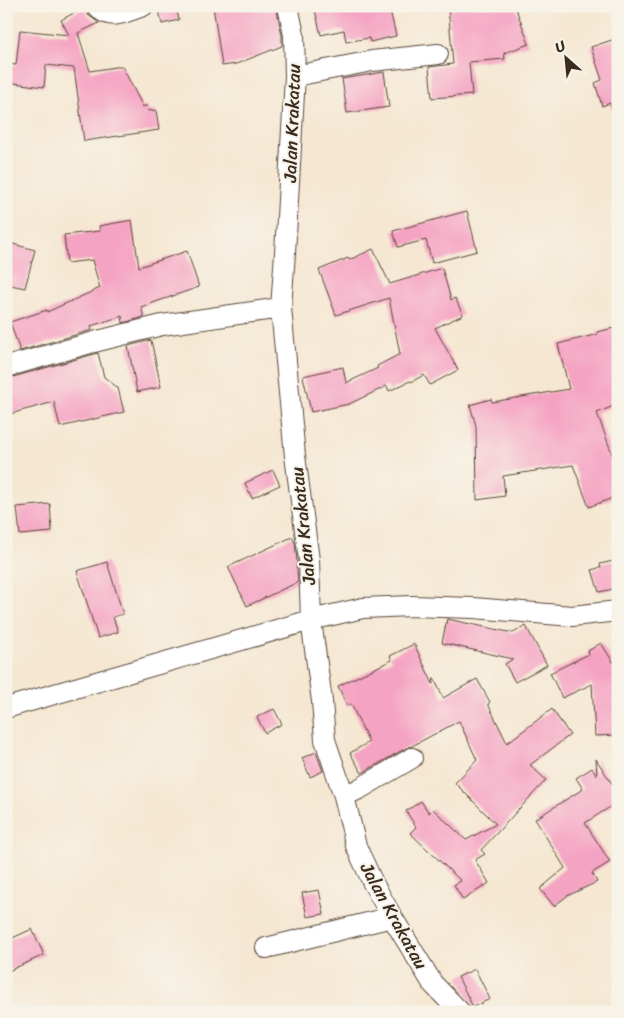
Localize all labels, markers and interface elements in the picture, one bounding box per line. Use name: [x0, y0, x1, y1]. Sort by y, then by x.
north arrow: [542, 32, 592, 82]
text: U: [551, 33, 571, 60]
street label: Jalan Krakatau: [274, 63, 310, 184]
street label: Jalan Krakatau: [281, 465, 325, 588]
street label: Jalan Krakatau: [351, 856, 437, 976]

